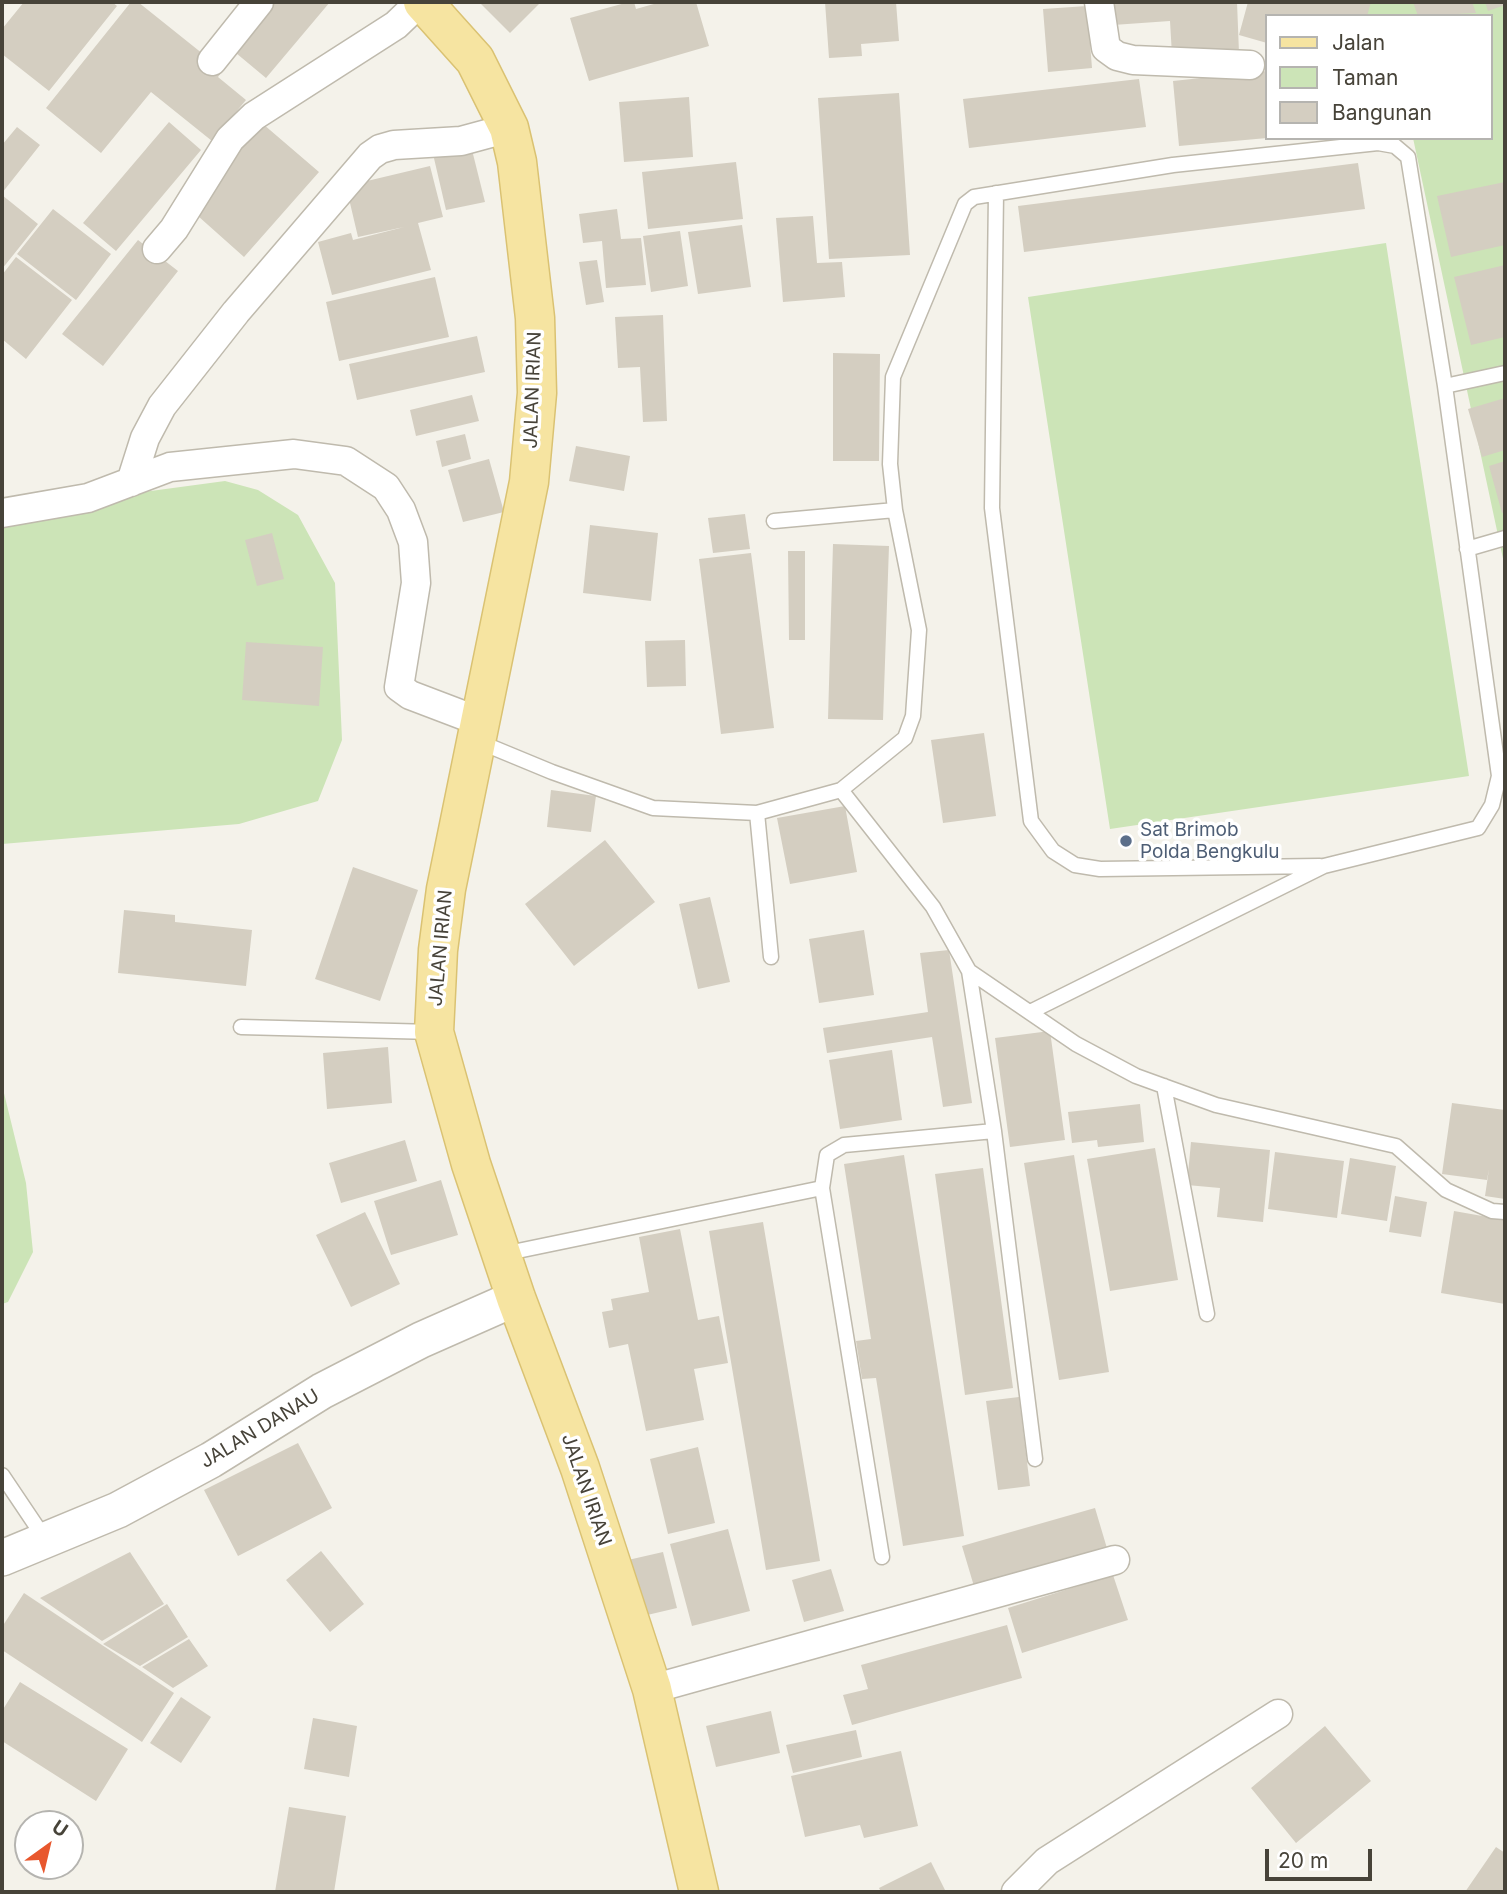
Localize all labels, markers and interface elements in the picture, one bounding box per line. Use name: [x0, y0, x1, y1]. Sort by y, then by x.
legend: [1266, 14, 1493, 140]
text: Jalan: [1332, 30, 1385, 55]
text: Taman: [1332, 65, 1398, 90]
text: Bangunan: [1332, 100, 1432, 125]
street label: JALAN IRIAN: [520, 331, 546, 449]
place label: Sat Brimob Polda Bengkulu: [1140, 819, 1280, 863]
marker: Sat Brimob Polda Bengkulu: [1118, 833, 1134, 849]
street label: JALAN IRIAN: [425, 889, 457, 1007]
street label: JALAN DANAU: [197, 1385, 323, 1473]
street label: JALAN IRIAN: [556, 1431, 616, 1549]
north arrow: [14, 1810, 84, 1880]
text: U: [48, 1815, 72, 1842]
scale bar: [1269, 1834, 1376, 1878]
text: 20 m: [1278, 1848, 1328, 1873]

